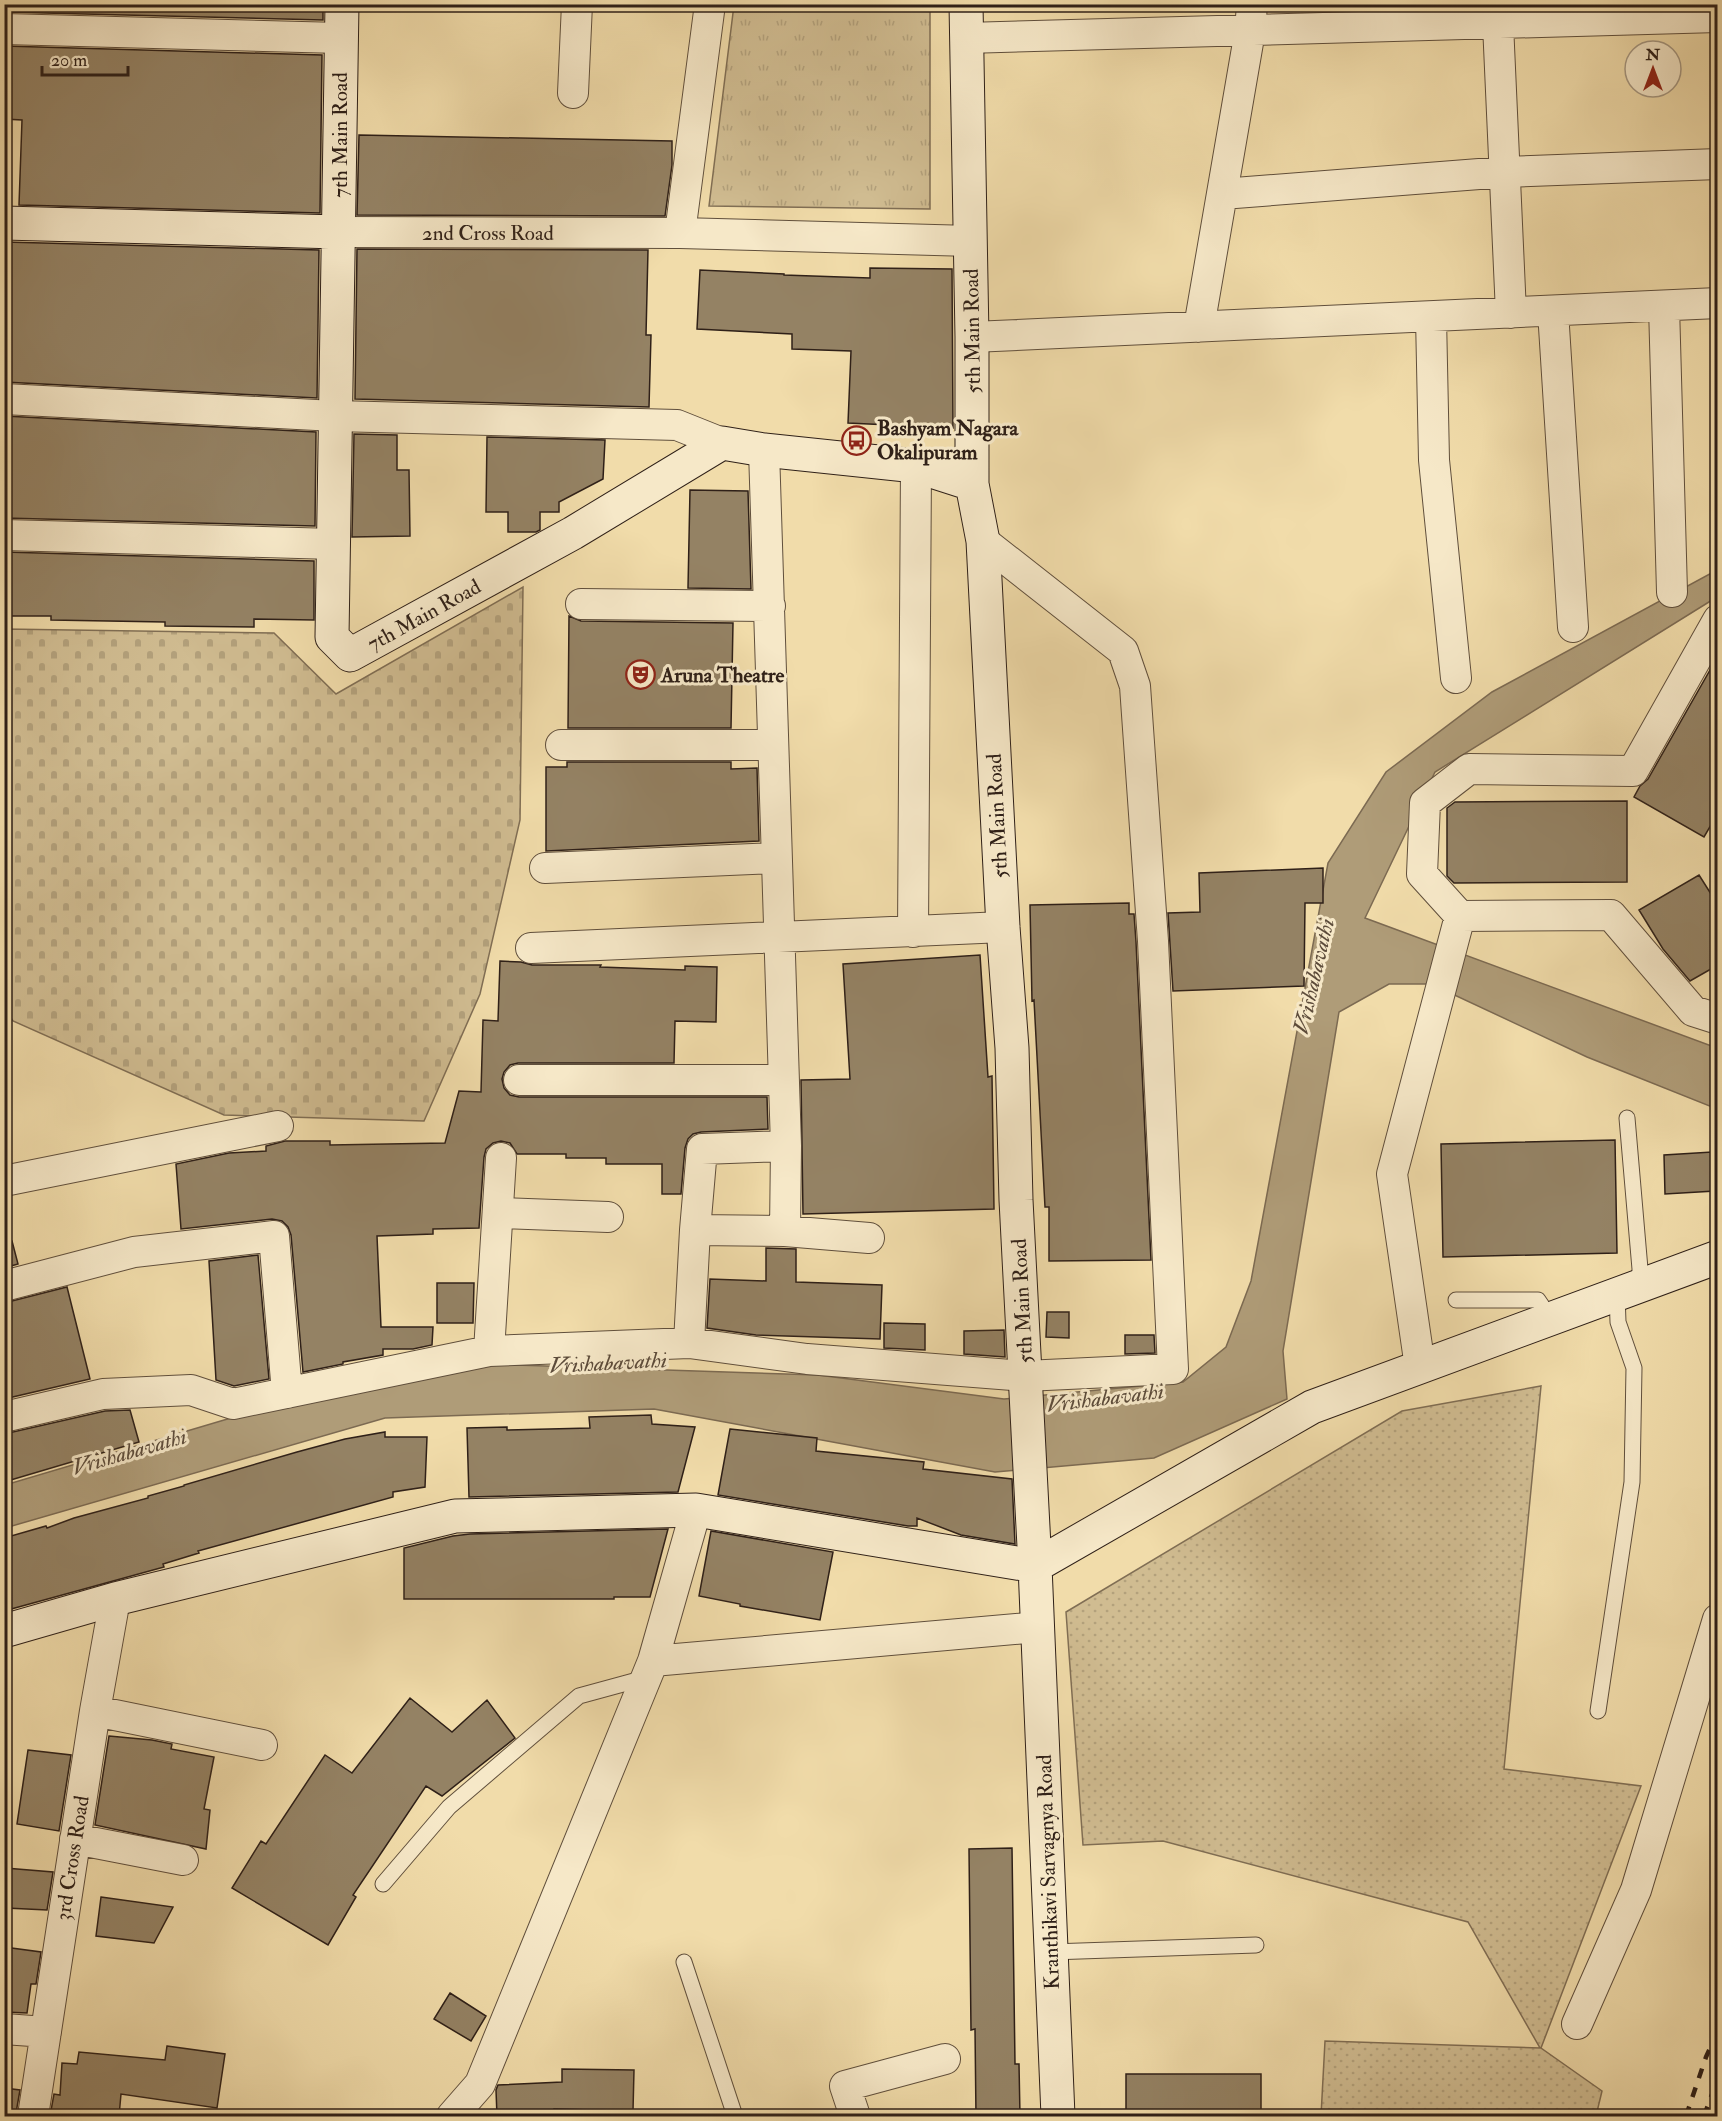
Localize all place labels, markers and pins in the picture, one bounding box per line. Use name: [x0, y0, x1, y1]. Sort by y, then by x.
place label: Bashyam Nagara Okalipuram: [877, 415, 1020, 466]
bus stop icon: Bashyam Nagara Okalipuram: [840, 424, 872, 456]
theatre icon: Aruna Theatre: [624, 659, 656, 691]
place label: Aruna Theatre: [660, 662, 785, 689]

